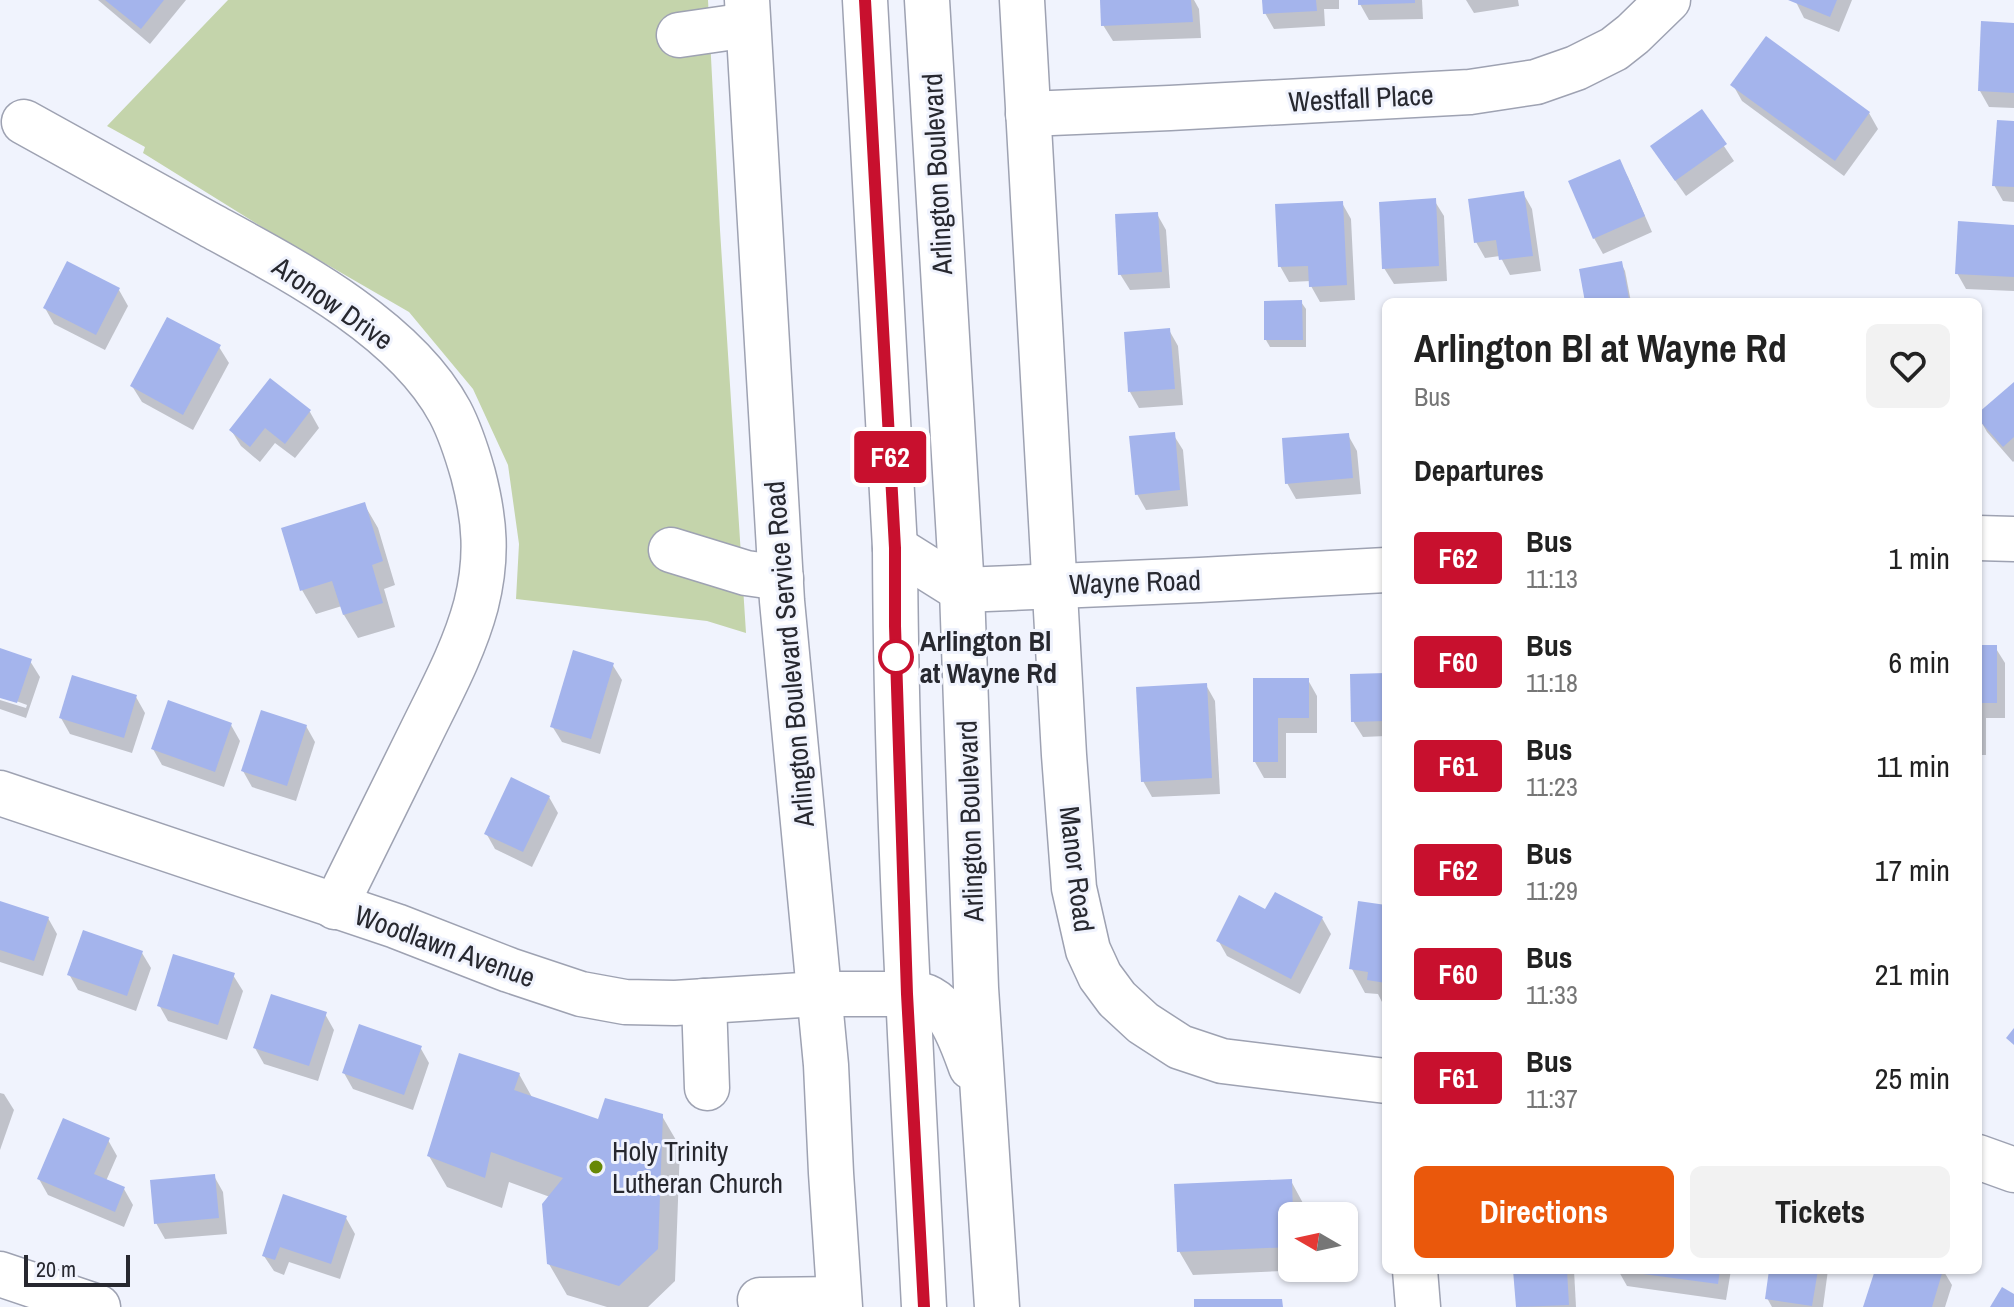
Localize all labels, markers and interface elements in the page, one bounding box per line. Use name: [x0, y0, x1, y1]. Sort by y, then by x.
street label: Arlington Boulevard: [913, 72, 961, 277]
street label: Westfall Place: [1288, 75, 1434, 121]
street label: Aronow Drive: [264, 247, 401, 358]
text: Arlington Bl at Wayne Rd: [1414, 323, 1787, 374]
button: heart: [1866, 324, 1950, 408]
text: Bus: [1414, 379, 1451, 414]
line badge: F62: [844, 431, 936, 483]
text: F62: [870, 438, 910, 476]
text: Departures: [1414, 450, 1544, 490]
street label: Arlington Boulevard Service Road: [755, 479, 823, 830]
text: Bus: [1526, 521, 1572, 561]
text: 1 min: [1888, 538, 1950, 578]
text: F62: [1438, 539, 1478, 577]
street label: Wayne Road: [1068, 561, 1202, 603]
text: 11:13: [1526, 561, 1578, 596]
place label: Arlington Bl at Wayne Rd: [920, 622, 1057, 692]
text: Bus: [1526, 625, 1572, 665]
marker: Arlington Bl at Wayne Rd: [879, 640, 913, 674]
text: 6 min: [1888, 642, 1950, 682]
text: F60: [1438, 643, 1478, 681]
text: 11:18: [1526, 665, 1578, 700]
street label: Arlington Boulevard: [947, 720, 993, 923]
text: Bus: [1526, 729, 1572, 769]
text: 11 min: [1877, 746, 1950, 786]
text: F61: [1438, 747, 1478, 785]
text: 11:23: [1526, 769, 1578, 804]
street label: Manor Road: [1050, 804, 1104, 934]
text: Bus: [1526, 833, 1572, 873]
text: 17 min: [1875, 850, 1950, 890]
text: F62: [1438, 851, 1478, 889]
text: 11:29: [1526, 873, 1578, 908]
street label: Woodlawn Avenue: [350, 896, 540, 996]
text: Bus: [1526, 937, 1572, 977]
text: 21 min: [1875, 954, 1950, 994]
text: F60: [1438, 955, 1478, 993]
text: 11:33: [1526, 977, 1578, 1012]
text: Bus: [1526, 1041, 1572, 1081]
text: 25 min: [1875, 1058, 1950, 1098]
text: F61: [1438, 1059, 1478, 1097]
text: 11:37: [1526, 1081, 1578, 1116]
place label: Holy Trinity Lutheran Church: [612, 1132, 783, 1202]
marker: Holy Trinity Lutheran Church: [587, 1158, 605, 1176]
button: Directions: [1414, 1166, 1674, 1258]
button: Tickets: [1690, 1166, 1950, 1258]
north arrow: [1278, 1202, 1358, 1282]
map controls: [1278, 1202, 1358, 1282]
scale bar: [24, 1251, 130, 1287]
text: 20 m: [36, 1254, 76, 1284]

